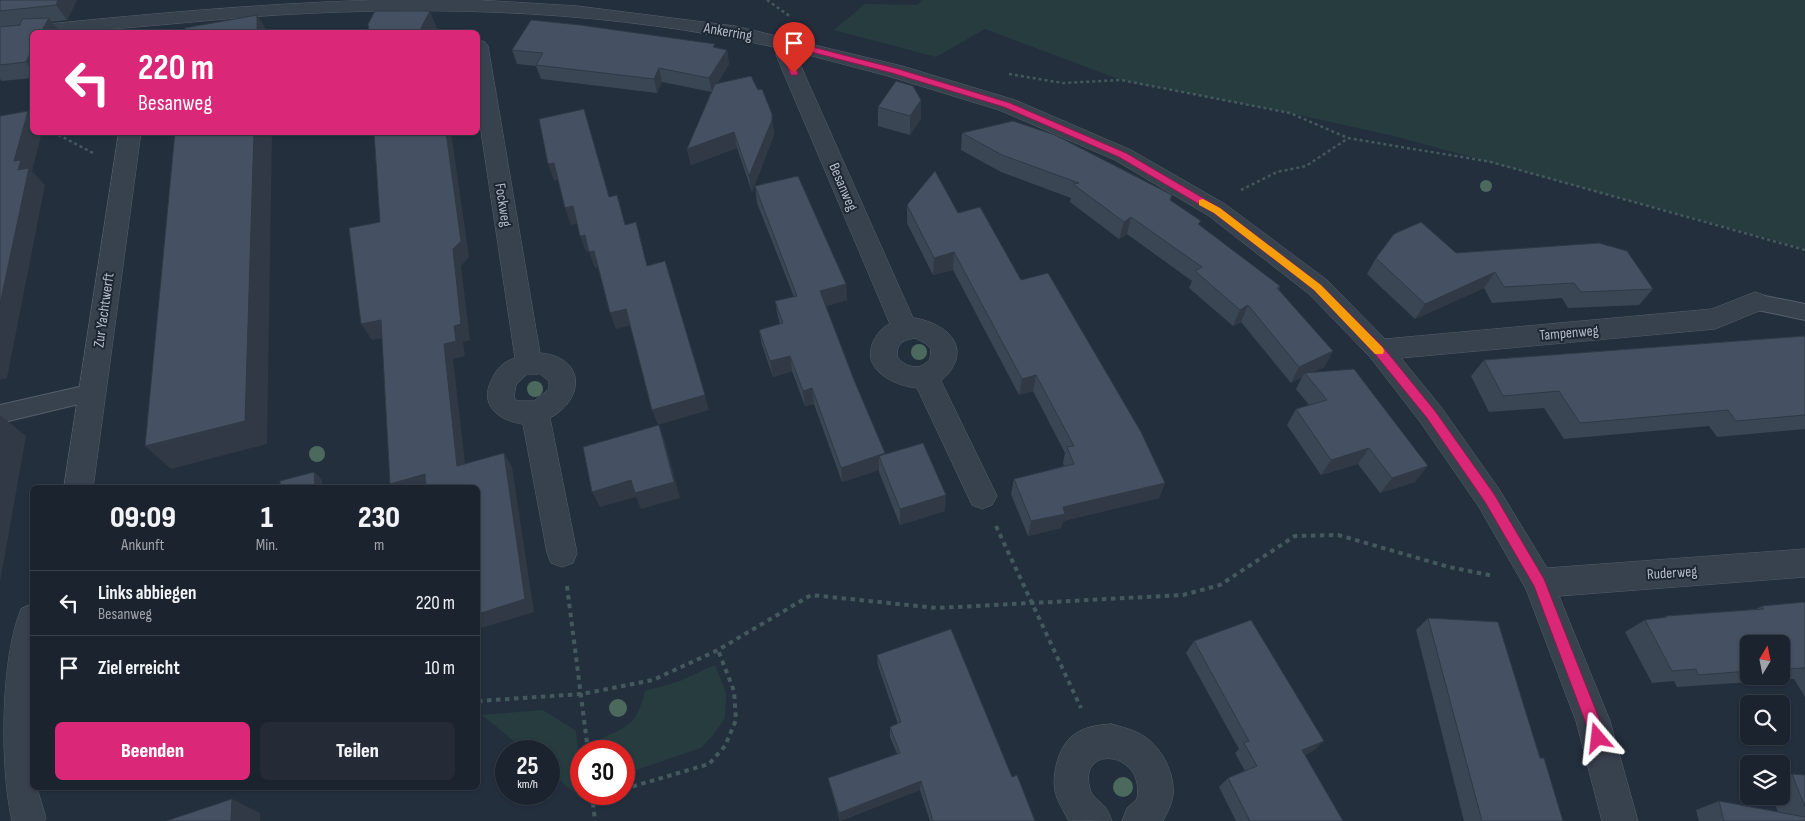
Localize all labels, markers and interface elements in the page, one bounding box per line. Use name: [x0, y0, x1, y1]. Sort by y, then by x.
street label: Ankerring: [702, 18, 754, 46]
pin: [773, 22, 815, 73]
icon: arrive: [780, 29, 808, 57]
text: 220 m: [138, 47, 214, 90]
icon: left: [55, 50, 120, 115]
text: Besanweg: [138, 90, 212, 117]
street label: Besanweg: [824, 160, 862, 214]
street label: Fockweg: [490, 182, 516, 228]
street label: Zur Yachtwerft: [89, 271, 119, 349]
street label: Tampenweg: [1539, 321, 1599, 345]
text: 09:09: [110, 500, 176, 536]
text: 1: [261, 500, 273, 536]
text: 230: [358, 500, 400, 536]
text: Ankunft: [121, 536, 164, 555]
text: Min.: [256, 536, 278, 555]
text: m: [374, 536, 384, 555]
street label: Ruderweg: [1646, 562, 1698, 584]
text: Links abbiegen: [98, 582, 196, 605]
icon: left: [55, 589, 83, 617]
text: 220 m: [416, 592, 455, 615]
text: Besanweg: [98, 605, 152, 624]
north arrow: [1740, 635, 1790, 685]
map controls: [1740, 635, 1790, 805]
icon: arrive: [55, 654, 83, 682]
text: Ziel erreicht: [98, 657, 180, 680]
text: 10 m: [425, 657, 455, 680]
button: search: [1740, 695, 1790, 745]
position arrow: [1571, 711, 1623, 763]
button: Beenden: [55, 722, 250, 780]
button: Teilen: [260, 722, 455, 780]
speed limit sign: 30: [570, 740, 635, 805]
text: 25: [517, 751, 538, 782]
button: layers: [1740, 755, 1790, 805]
text: km/h: [517, 777, 538, 792]

